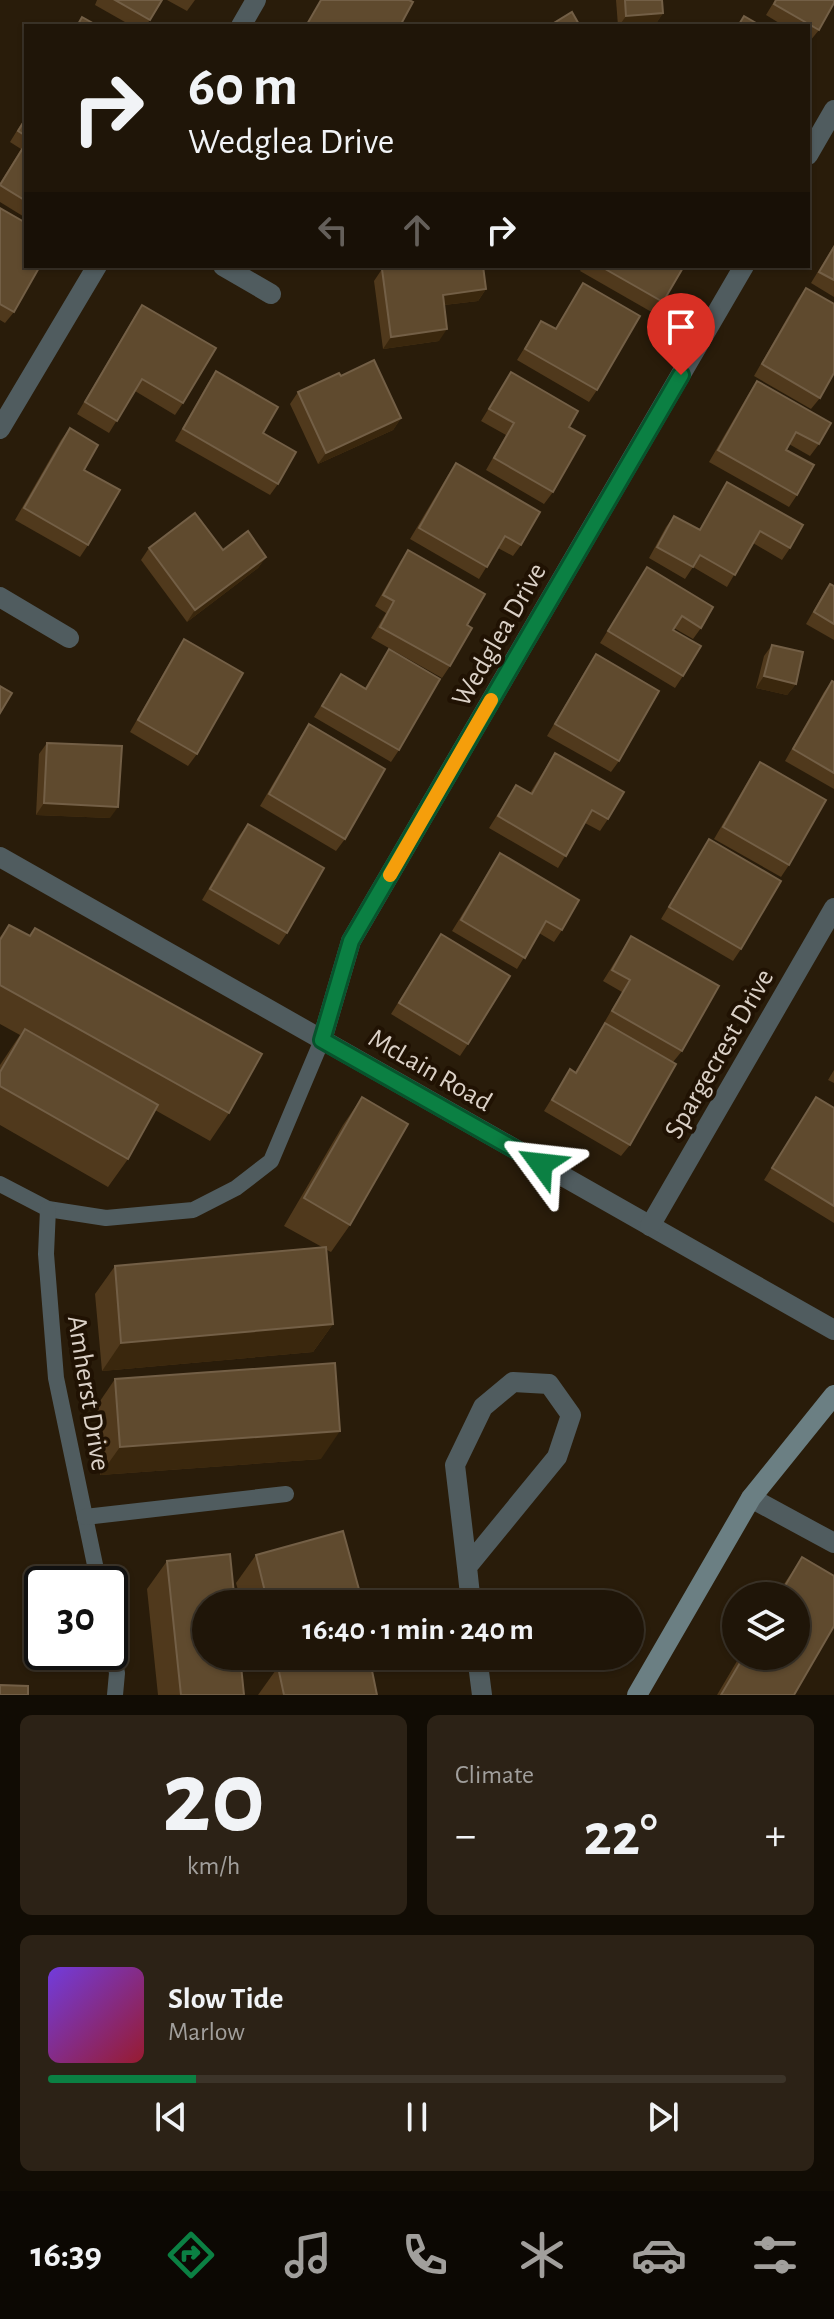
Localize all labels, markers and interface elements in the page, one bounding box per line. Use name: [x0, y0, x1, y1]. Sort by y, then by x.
icon: right: [56, 56, 160, 160]
text: 60 m: [188, 59, 298, 115]
text: Wedglea Drive: [188, 124, 394, 160]
icon: left: [311, 208, 355, 252]
icon: ahead: [395, 208, 439, 252]
icon: right: [479, 208, 523, 252]
pin: [647, 293, 715, 375]
icon: arrive: [659, 305, 703, 349]
street label: Wedglea Drive: [447, 559, 552, 711]
street label: Spargecrest Drive: [660, 965, 779, 1143]
street label: McLain Road: [363, 1024, 497, 1117]
position arrow: [499, 1122, 583, 1206]
street label: Amherst Drive: [62, 1314, 114, 1473]
speed limit sign: 30: [24, 1566, 128, 1670]
map controls: [722, 1582, 810, 1670]
button: layers: [722, 1582, 810, 1670]
text: 16:40 · 1 min · 240 m: [302, 1615, 534, 1645]
text: 20: [162, 1747, 265, 1851]
text: Climate: [455, 1762, 534, 1788]
text: 22°: [583, 1806, 658, 1866]
text: −: [455, 1814, 476, 1858]
text: +: [765, 1814, 786, 1858]
text: km/h: [187, 1853, 240, 1879]
text: Slow Tide: [168, 1984, 283, 2014]
text: Marlow: [168, 2019, 245, 2045]
icon: previous: [149, 2095, 193, 2139]
icon: pause: [395, 2095, 439, 2139]
icon: next: [641, 2095, 685, 2139]
icon: directions: [163, 2227, 219, 2283]
icon: music: [280, 2227, 336, 2283]
icon: phone: [397, 2227, 453, 2283]
icon: climate: [514, 2227, 570, 2283]
icon: car: [631, 2227, 687, 2283]
icon: filters: [747, 2227, 803, 2283]
text: 16:39: [30, 2237, 102, 2273]

